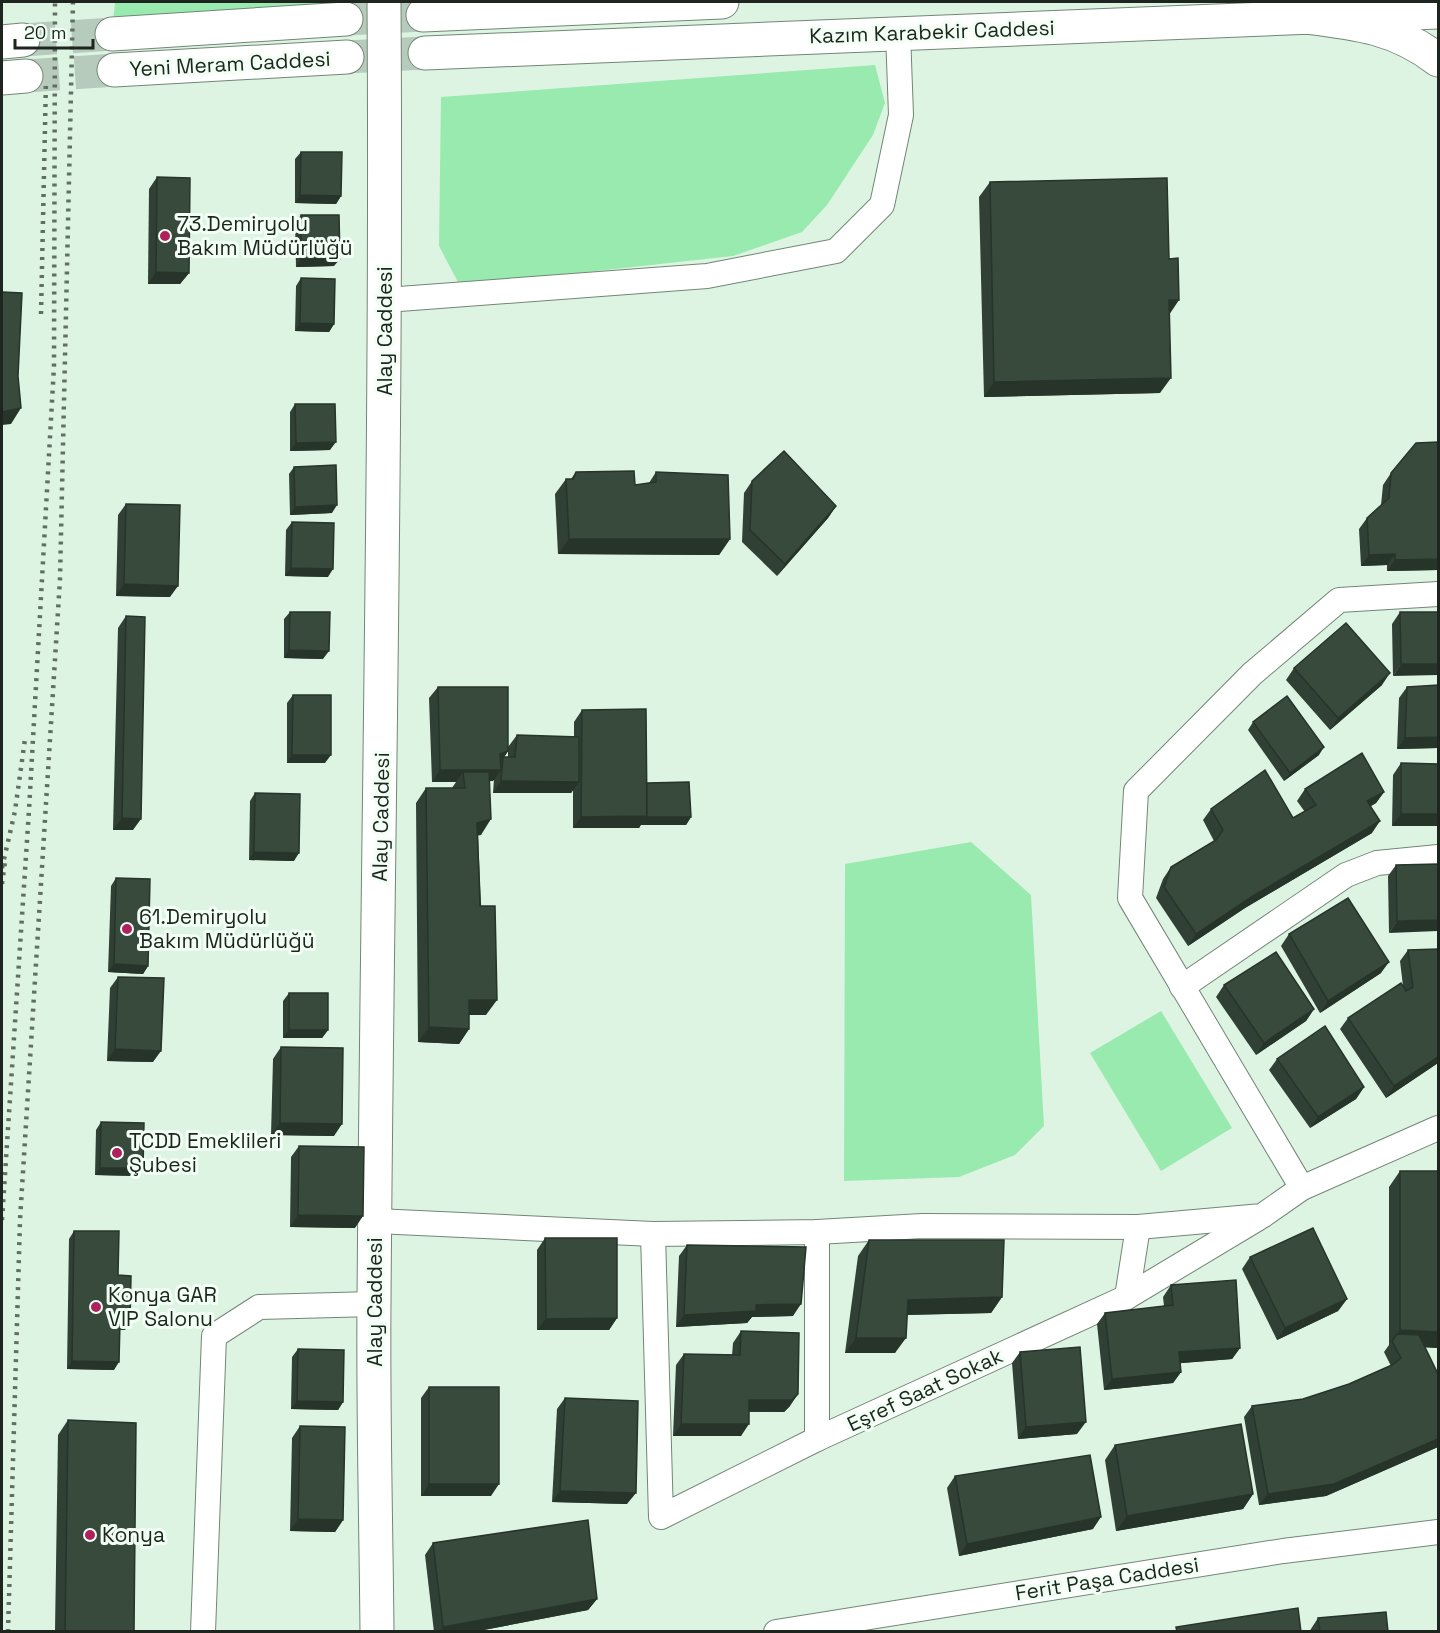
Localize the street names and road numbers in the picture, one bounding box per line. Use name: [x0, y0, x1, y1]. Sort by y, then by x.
street label: Kazım Karabekir Caddesi: [809, 14, 1055, 49]
street label: Yeni Meram Caddesi: [129, 45, 331, 82]
street label: Alay Caddesi: [371, 266, 398, 396]
street label: Alay Caddesi: [366, 752, 395, 882]
street label: Alay Caddesi: [361, 1237, 388, 1367]
street label: Eşref Saat Sokak: [843, 1342, 1007, 1437]
street label: Ferit Paşa Caddesi: [1013, 1551, 1201, 1606]

